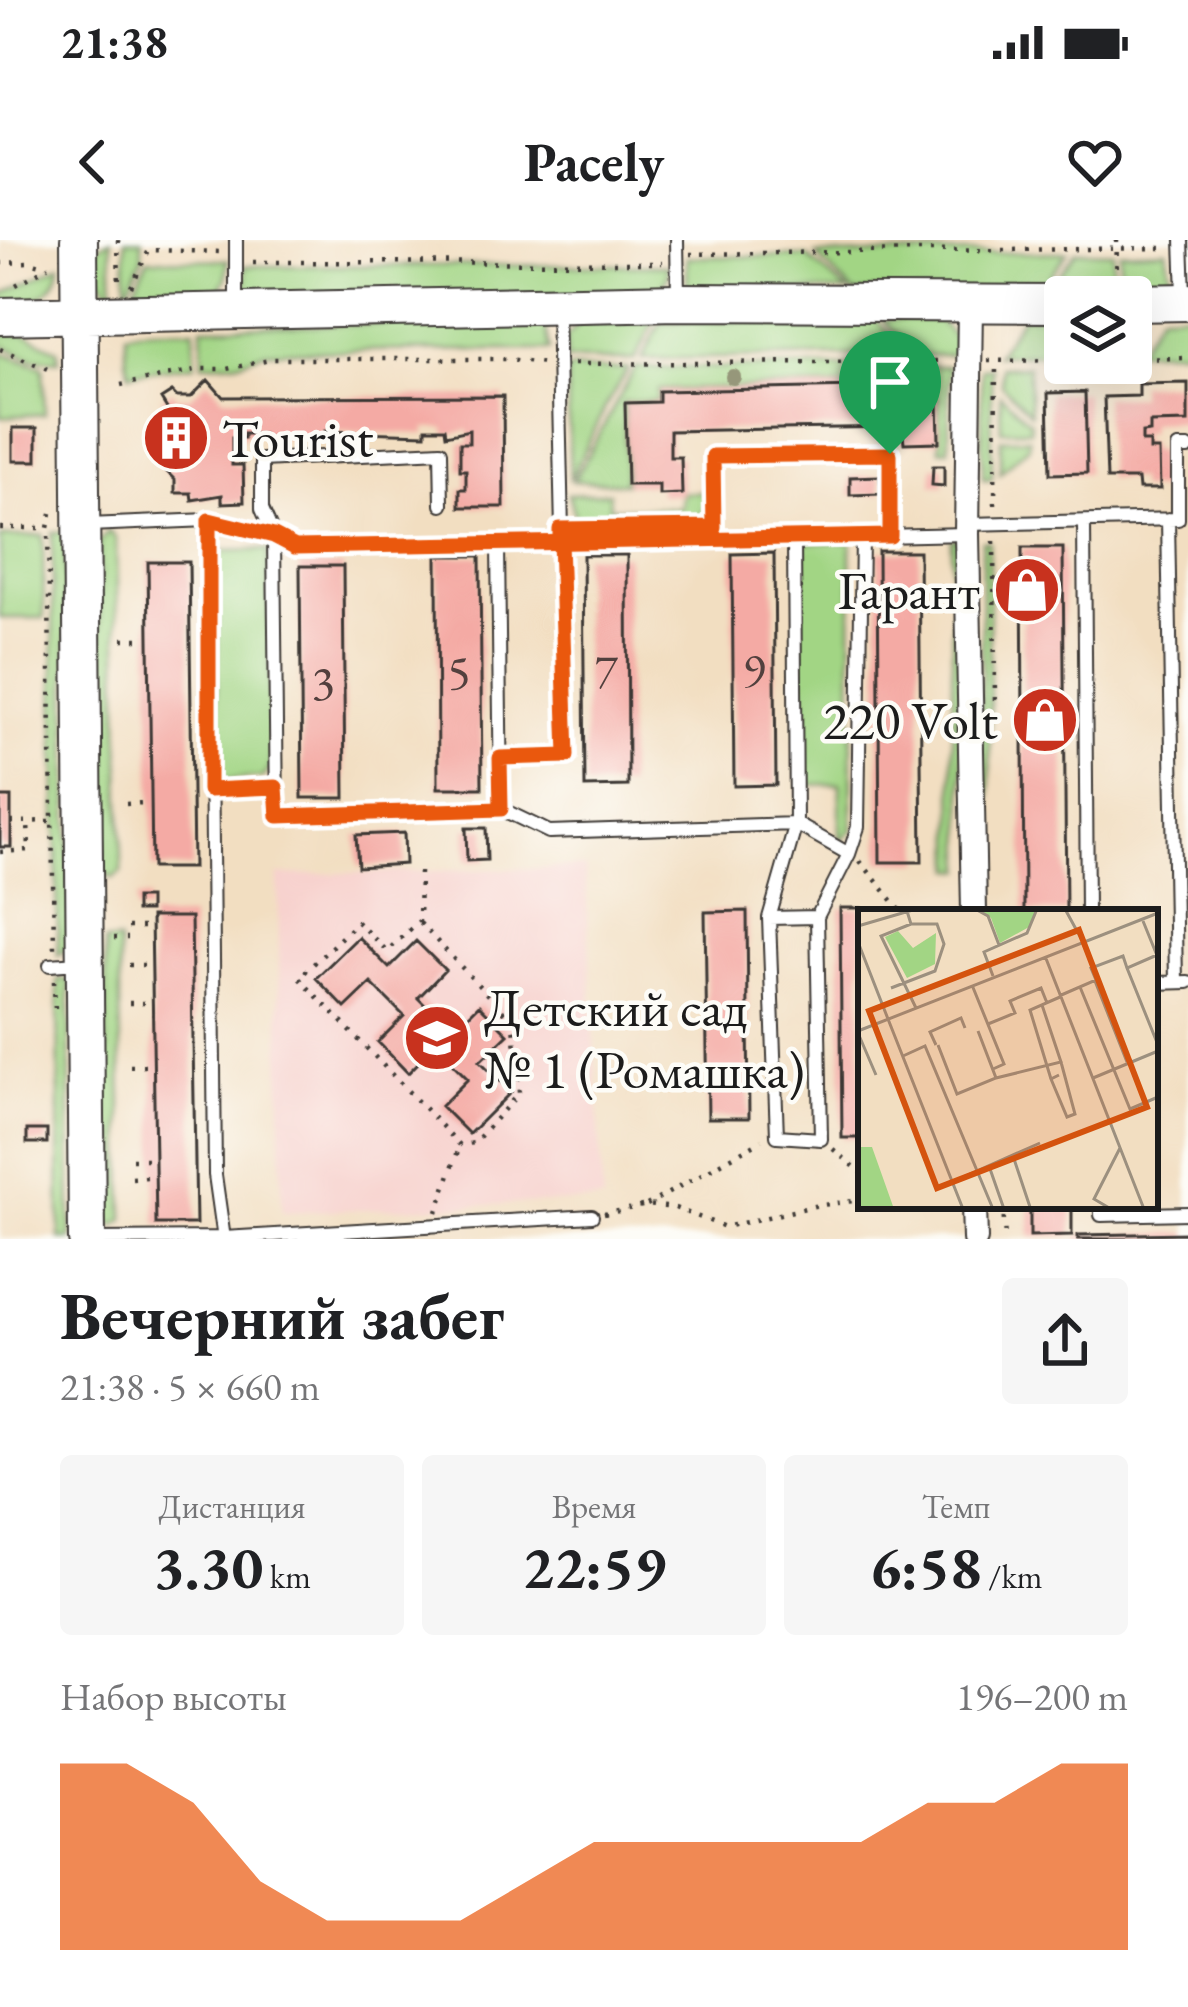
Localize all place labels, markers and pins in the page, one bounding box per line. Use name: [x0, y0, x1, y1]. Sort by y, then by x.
pin: [839, 331, 941, 454]
building icon: Tourist: [141, 403, 211, 473]
place label: Tourist: [222, 403, 373, 473]
place label: Гарант: [838, 555, 980, 625]
shop icon: Гарант: [992, 555, 1062, 625]
place label: 220 Volt: [823, 685, 998, 755]
shop icon: 220 Volt: [1010, 685, 1080, 755]
place label: Детский сад № 1 (Ромашка): [484, 972, 805, 1104]
school or university icon: Детский сад № 1 (Ромашка): [402, 1003, 472, 1073]

